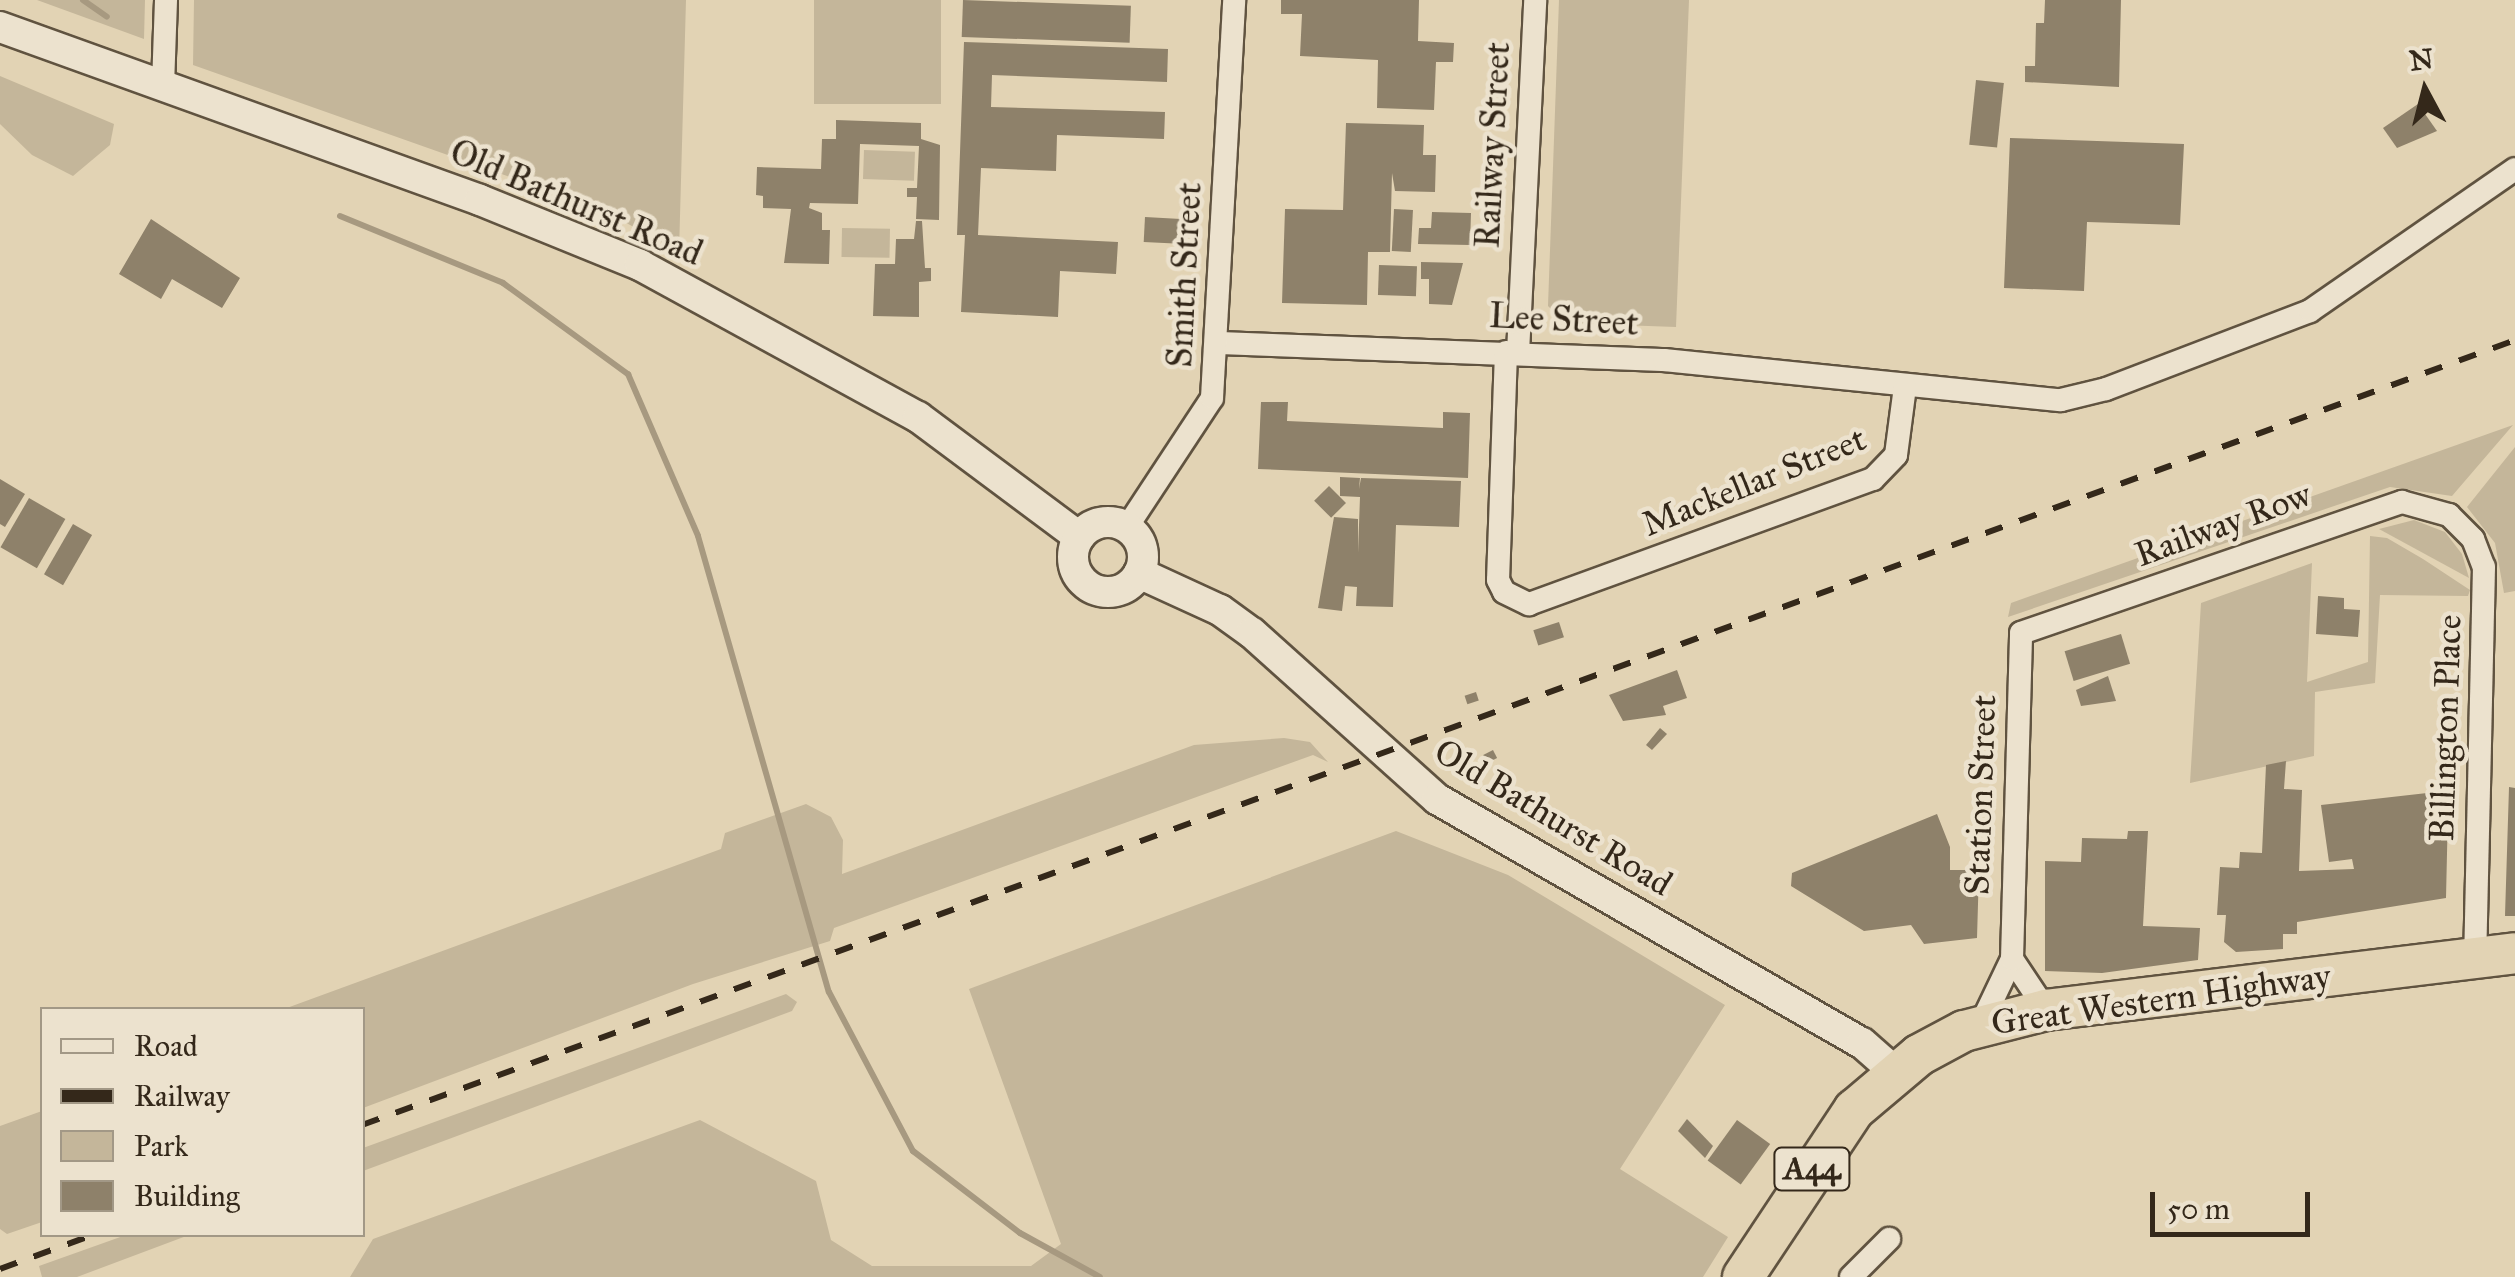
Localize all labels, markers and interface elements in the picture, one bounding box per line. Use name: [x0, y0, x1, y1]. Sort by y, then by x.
north arrow: [2375, 40, 2475, 140]
street label: Railway Street: [1467, 41, 1519, 249]
text: N: [2407, 41, 2435, 79]
street label: Old Bathurst Road: [444, 131, 708, 275]
street label: Smith Street: [1159, 181, 1211, 369]
street label: Lee Street: [1488, 295, 1640, 345]
street label: Mackellar Street: [1636, 418, 1872, 546]
street label: Railway Row: [2129, 474, 2317, 576]
street label: Billington Place: [2421, 614, 2471, 842]
street label: Station Street: [1957, 694, 2005, 896]
street label: Old Bathurst Road: [1427, 731, 1679, 905]
street label: Great Western Highway: [1989, 955, 2333, 1045]
legend: [40, 1007, 365, 1237]
text: Road: [134, 1028, 198, 1064]
text: Railway: [134, 1078, 230, 1114]
text: Park: [134, 1128, 188, 1164]
road number: A44: [1772, 1142, 1852, 1196]
scale bar: [2155, 1172, 2315, 1234]
text: Building: [134, 1178, 240, 1214]
text: 50 m: [2167, 1191, 2230, 1227]

